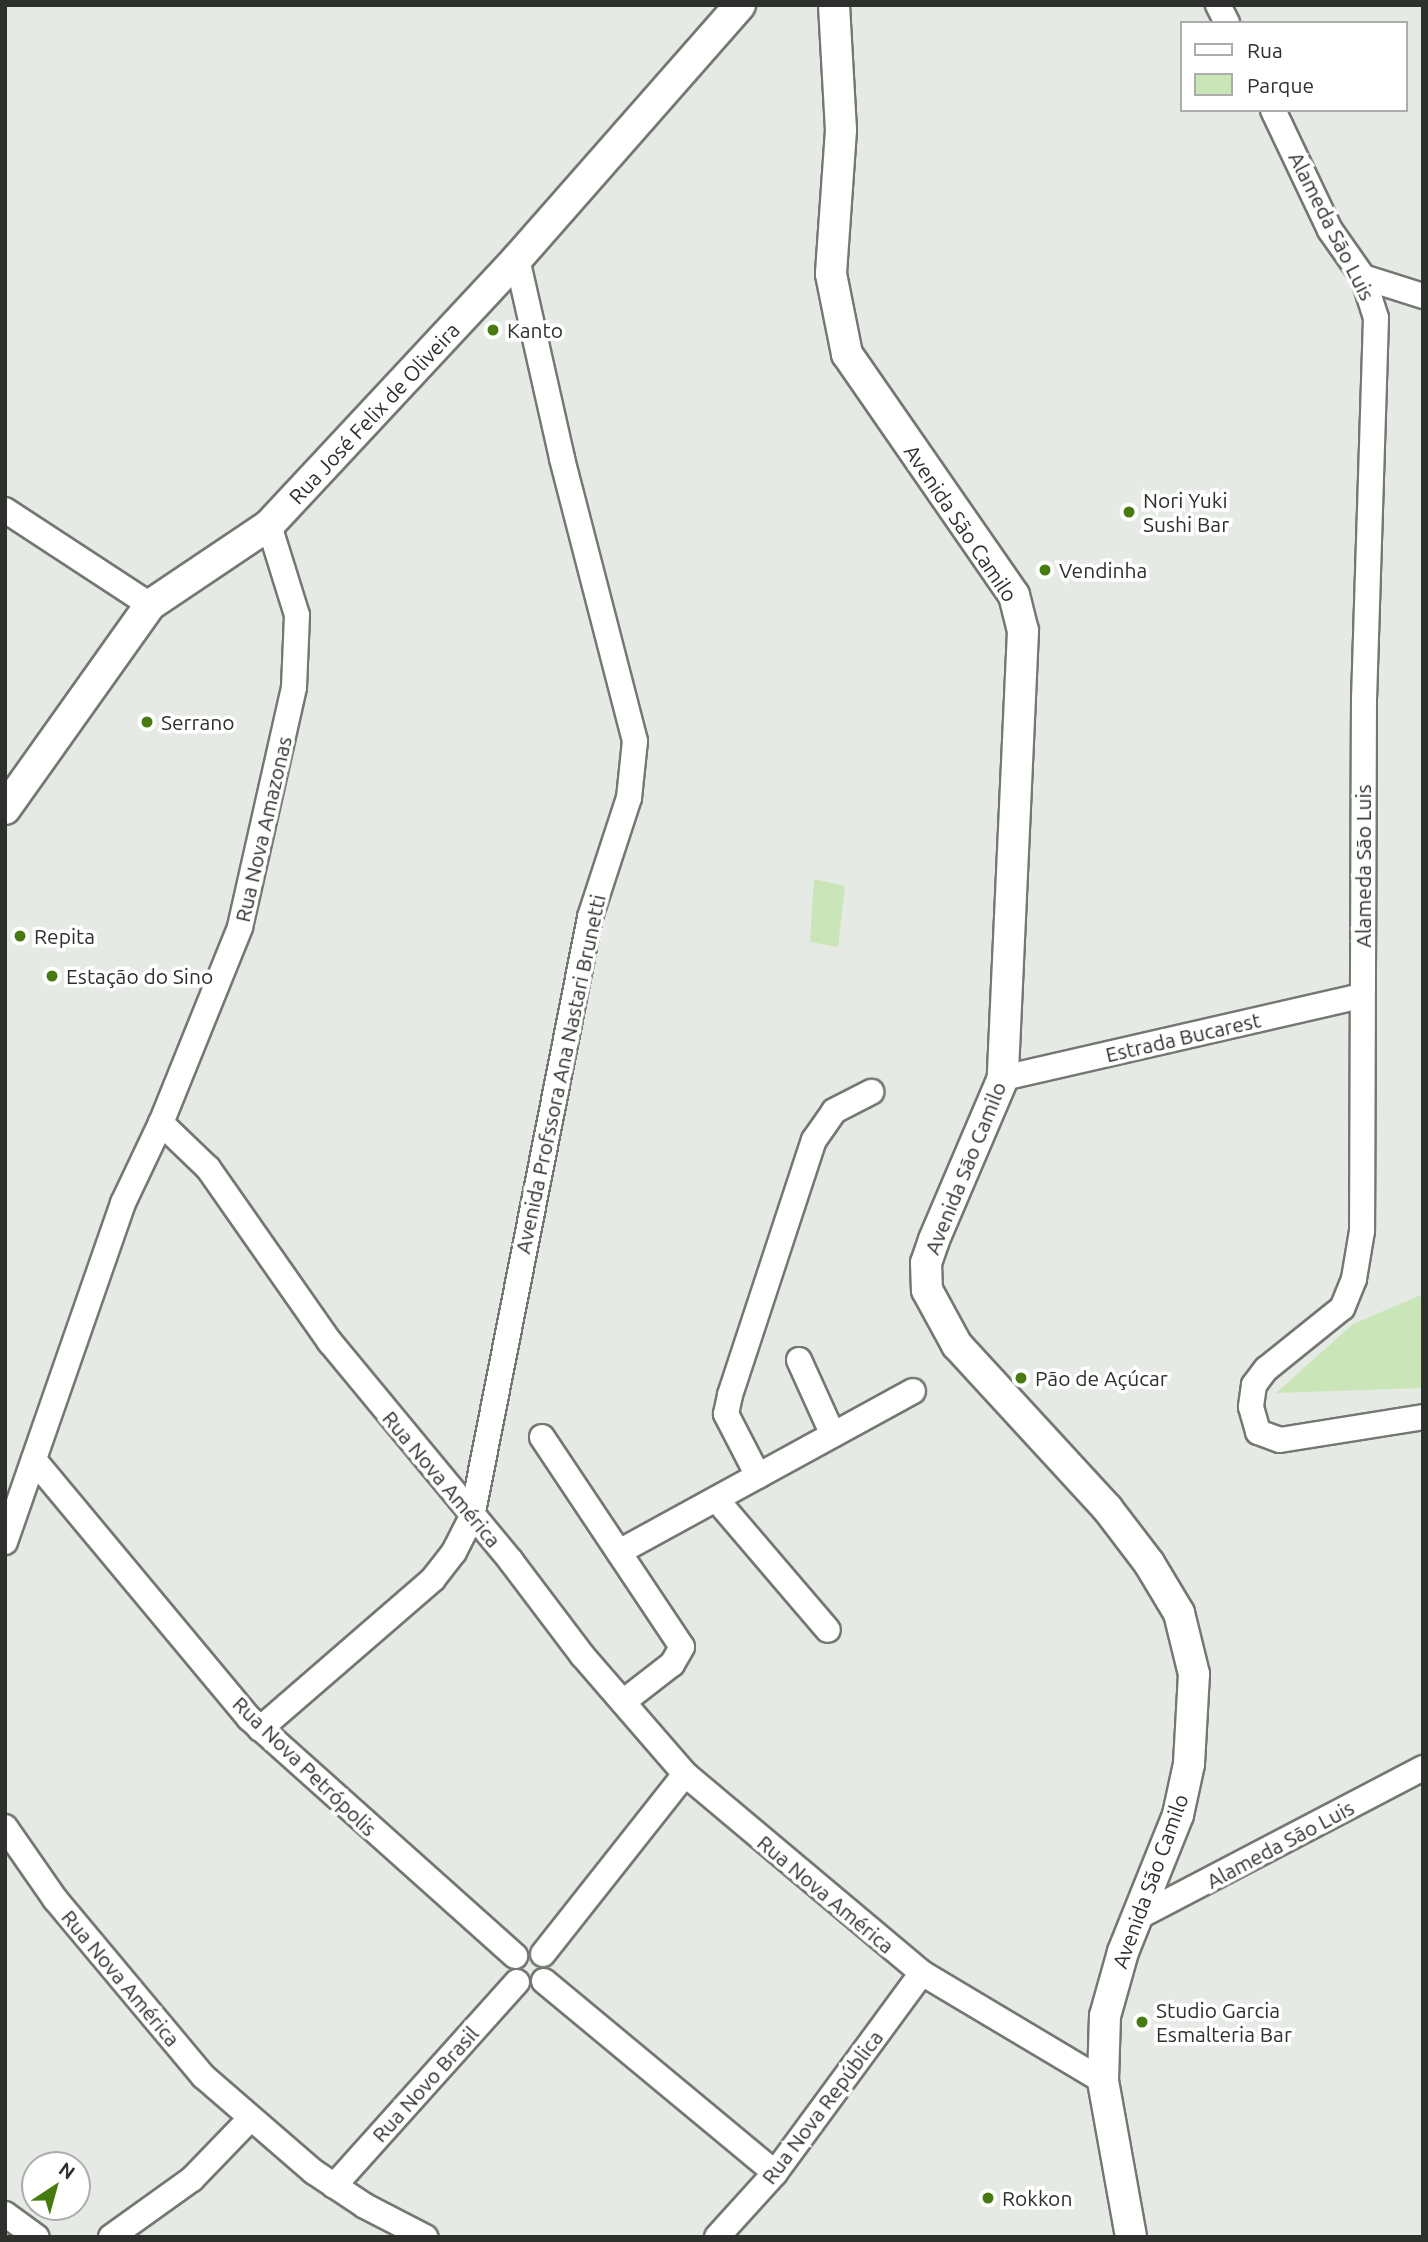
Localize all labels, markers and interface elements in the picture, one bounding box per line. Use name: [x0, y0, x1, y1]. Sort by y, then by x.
legend: [1180, 21, 1407, 112]
text: Rua: [1247, 38, 1283, 62]
text: Parque: [1247, 73, 1314, 97]
street label: Alameda São Luis: [1284, 147, 1380, 305]
street label: Rua José Felix de Oliveira: [283, 317, 465, 509]
place label: Kanto: [507, 317, 563, 343]
marker: Kanto: [485, 322, 501, 338]
street label: Avenida São Camilo: [899, 440, 1023, 606]
place label: Nori Yuki Sushi Bar: [1143, 487, 1229, 537]
marker: Nori Yuki Sushi Bar: [1121, 504, 1137, 520]
place label: Vendinha: [1059, 557, 1147, 583]
marker: Vendinha: [1037, 562, 1053, 578]
place label: Serrano: [161, 709, 235, 735]
marker: Serrano: [139, 714, 155, 730]
street label: Rua Nova Amazonas: [229, 734, 297, 924]
street label: Alameda São Luis: [1350, 784, 1376, 948]
street label: Avenida Profssora Ana Nastari Brunetti: [510, 892, 610, 1256]
place label: Repita: [34, 923, 95, 949]
marker: Repita: [12, 928, 28, 944]
place label: Estação do Sino: [66, 963, 213, 989]
marker: Estação do Sino: [44, 968, 60, 984]
street label: Estrada Bucarest: [1103, 1007, 1263, 1067]
street label: Avenida São Camilo: [919, 1078, 1011, 1258]
place label: Pão de Açúcar: [1035, 1365, 1168, 1391]
marker: Pão de Açúcar: [1013, 1370, 1029, 1386]
street label: Rua Nova América: [377, 1406, 507, 1552]
street label: Rua Nova Petrópolis: [228, 1691, 382, 1841]
street label: Avenida São Camilo: [1107, 1790, 1193, 1972]
street label: Alameda São Luis: [1202, 1795, 1358, 1893]
street label: Rua Nova América: [753, 1829, 899, 1959]
street label: Rua Nova América: [56, 1905, 186, 2051]
place label: Studio Garcia Esmalteria Bar: [1156, 1997, 1292, 2047]
marker: Studio Garcia Esmalteria Bar: [1134, 2014, 1150, 2030]
street label: Rua Novo Brasil: [366, 2021, 484, 2147]
street label: Rua Nova República: [756, 2025, 888, 2189]
north arrow: [21, 2151, 91, 2221]
text: N: [55, 2158, 79, 2184]
place label: Rokkon: [1002, 2185, 1072, 2211]
marker: Rokkon: [980, 2190, 996, 2206]

